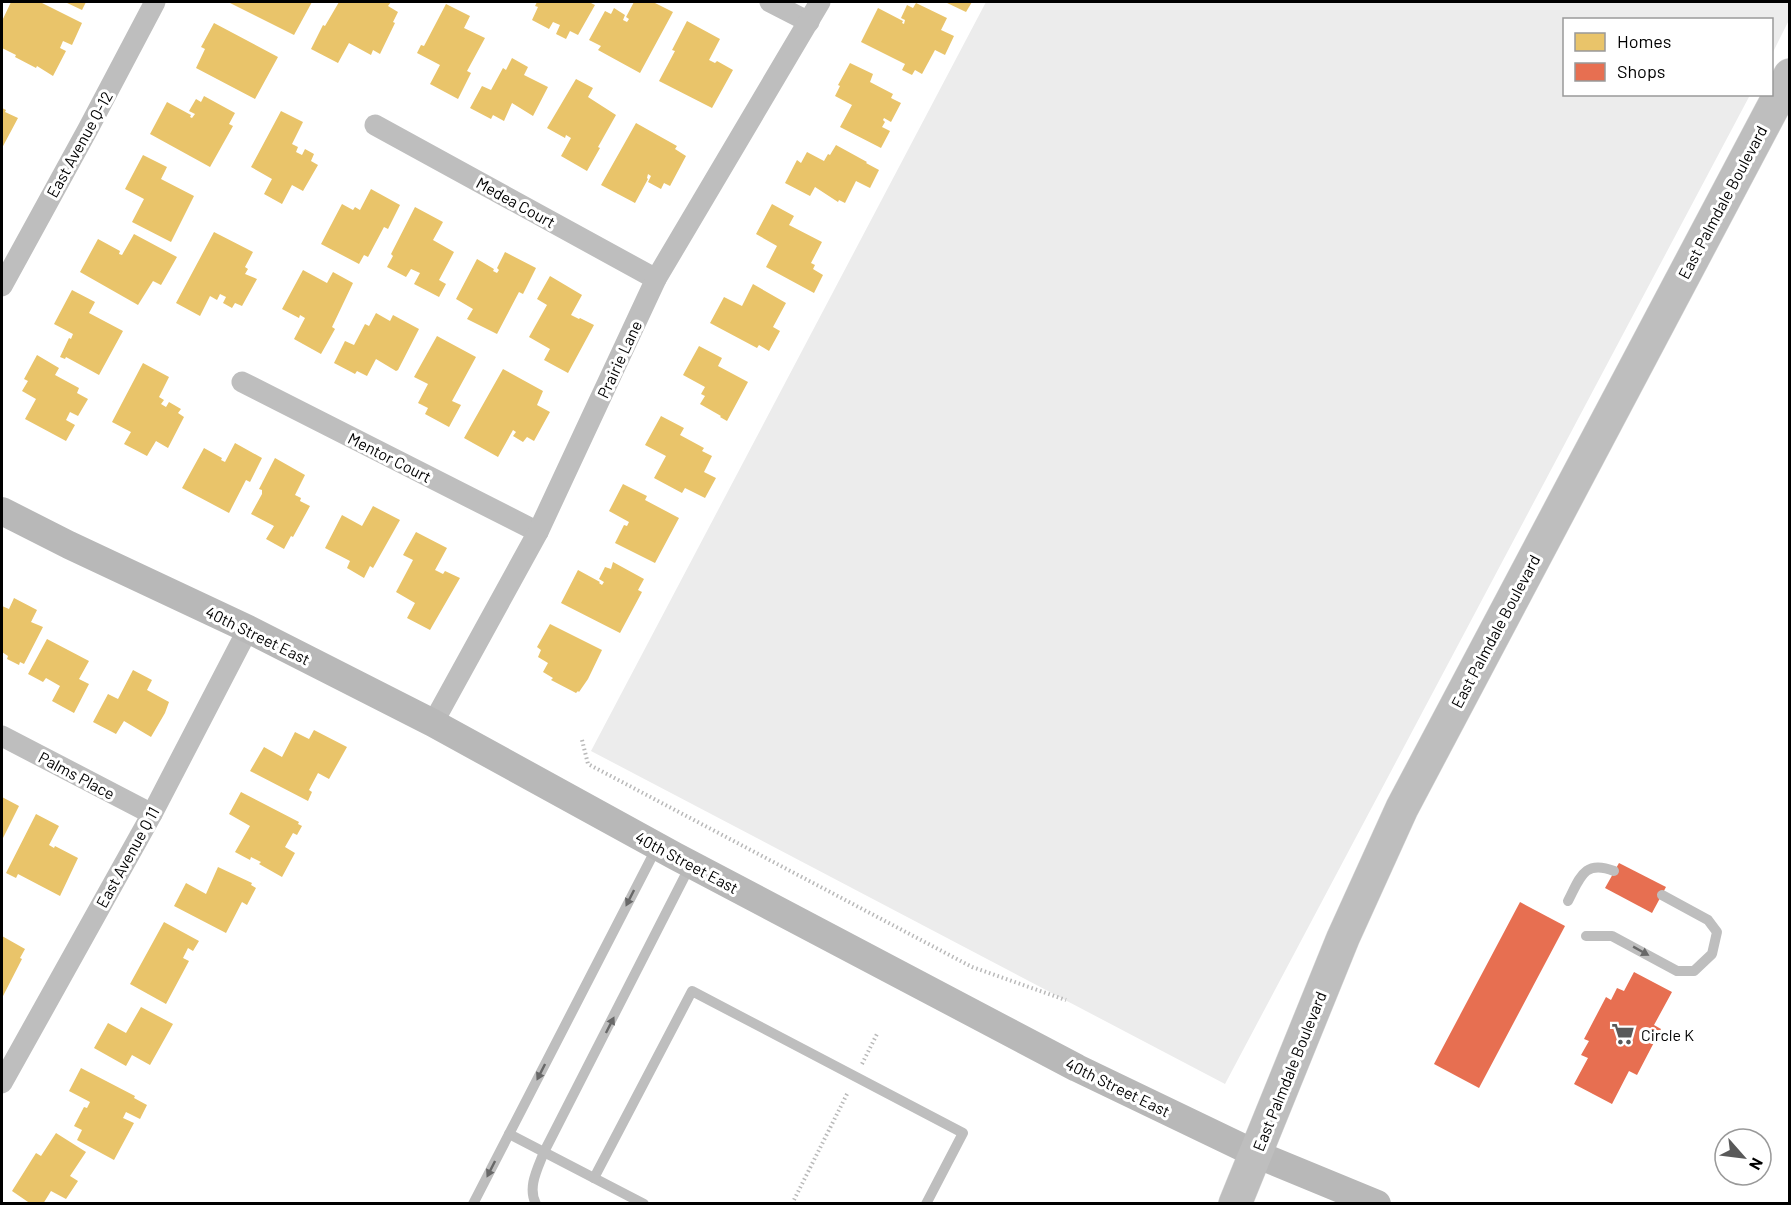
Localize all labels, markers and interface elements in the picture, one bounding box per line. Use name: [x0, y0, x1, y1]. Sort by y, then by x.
legend: [1563, 18, 1773, 96]
text: Homes: [1617, 30, 1671, 52]
text: Shops: [1617, 60, 1666, 82]
street label: East Avenue Q-12: [42, 88, 116, 200]
street label: East Palmdale Boulevard: [1674, 122, 1770, 282]
street label: Medea Court: [473, 173, 559, 231]
street label: Prairie Lane: [593, 317, 645, 401]
street label: Mentor Court: [345, 428, 435, 486]
street label: East Palmdale Boulevard: [1447, 551, 1543, 711]
street label: 40th Street East: [203, 602, 313, 668]
street label: Palms Place: [36, 747, 118, 803]
street label: East Avenue Q 11: [91, 803, 163, 911]
street label: 40th Street East: [632, 827, 742, 897]
one-way arrow: [625, 890, 635, 907]
one-way arrow: [1633, 946, 1650, 956]
street label: East Palmdale Boulevard: [1248, 988, 1330, 1154]
one-way arrow: [604, 1016, 614, 1034]
supermarket icon: Circle K: [1610, 1021, 1636, 1047]
place label: Circle K: [1641, 1025, 1694, 1044]
street label: 40th Street East: [1063, 1054, 1173, 1120]
one-way arrow: [536, 1063, 546, 1080]
north arrow: [1713, 1127, 1773, 1187]
text: N: [1746, 1155, 1768, 1173]
one-way arrow: [486, 1160, 496, 1177]

